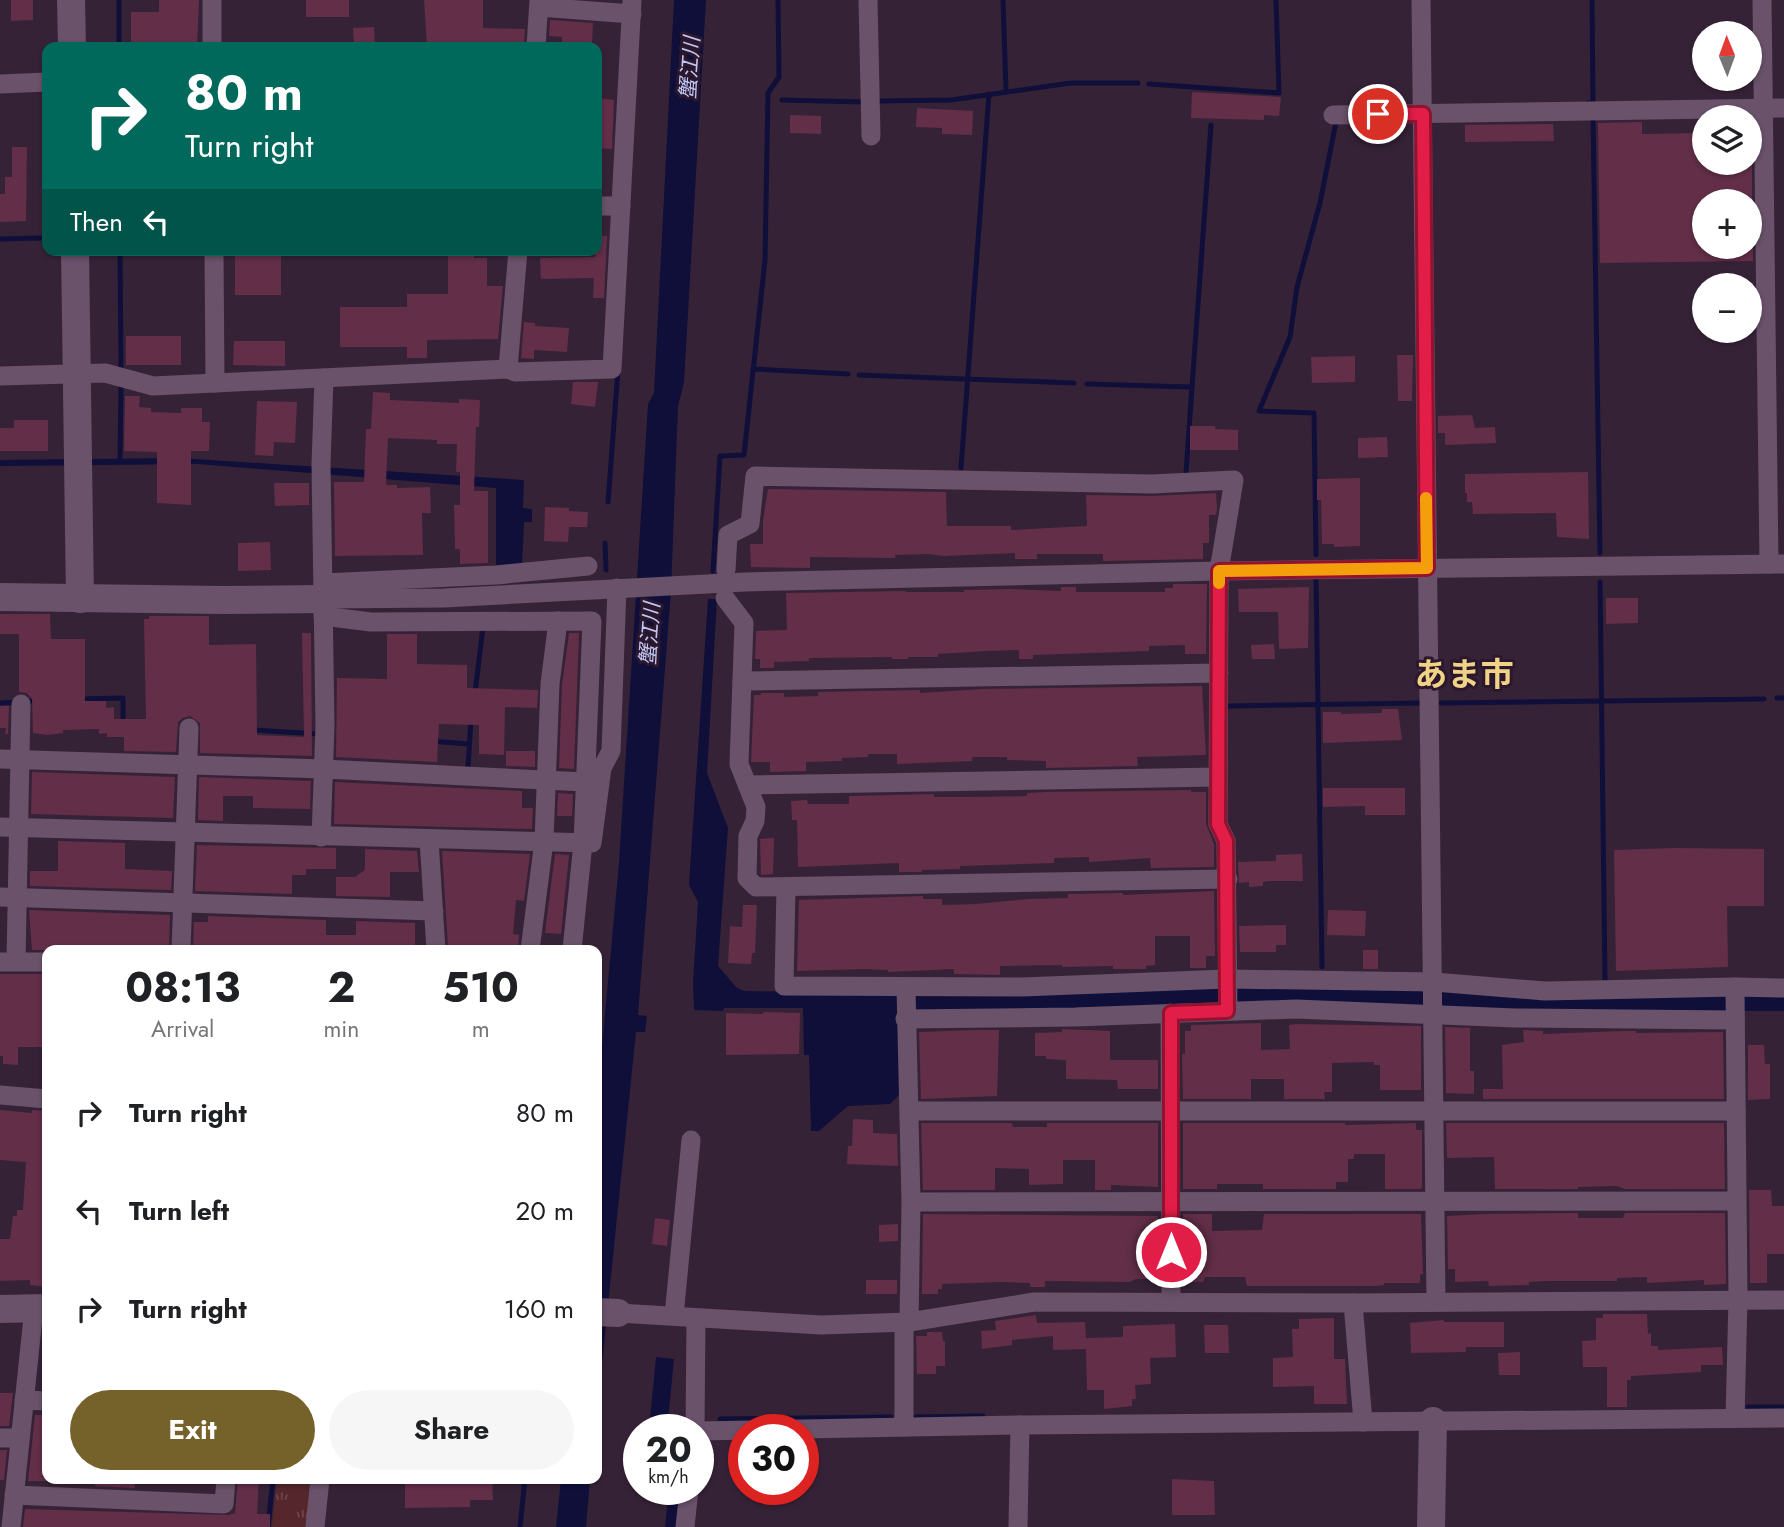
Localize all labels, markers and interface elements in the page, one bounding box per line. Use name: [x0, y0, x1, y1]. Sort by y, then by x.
north arrow: [1692, 21, 1762, 91]
map controls: [1692, 21, 1762, 343]
water label: 蟹江川: [673, 34, 707, 100]
text: 80 m: [185, 58, 303, 128]
icon: right: [70, 70, 161, 161]
pin: [1348, 84, 1408, 144]
icon: arrive: [1359, 95, 1397, 133]
button: layers: [1692, 105, 1762, 175]
text: Turn right: [185, 123, 314, 169]
button: +: [1692, 189, 1762, 259]
text: Then: [70, 203, 123, 241]
icon: left: [137, 203, 175, 241]
button: −: [1692, 273, 1762, 343]
water label: 蟹江川: [633, 600, 667, 666]
district label: あま市: [1415, 651, 1514, 698]
text: 08:13: [125, 957, 240, 1018]
text: 2: [328, 957, 355, 1018]
text: 510: [443, 957, 519, 1018]
text: Arrival: [151, 1012, 214, 1046]
text: min: [323, 1012, 359, 1046]
text: m: [472, 1012, 490, 1046]
icon: right: [70, 1094, 108, 1132]
text: Turn right: [129, 1094, 247, 1132]
text: 80 m: [516, 1094, 574, 1132]
icon: left: [70, 1192, 108, 1230]
text: Turn left: [129, 1192, 229, 1230]
text: 20 m: [516, 1192, 574, 1230]
position arrow: [1134, 1215, 1208, 1289]
icon: right: [70, 1290, 108, 1328]
text: Turn right: [129, 1290, 247, 1328]
text: 160 m: [504, 1290, 574, 1328]
button: Exit: [70, 1390, 315, 1470]
button: Share: [329, 1390, 574, 1470]
speed limit sign: 30: [728, 1414, 819, 1505]
text: 20: [645, 1425, 692, 1475]
text: km/h: [648, 1464, 689, 1490]

